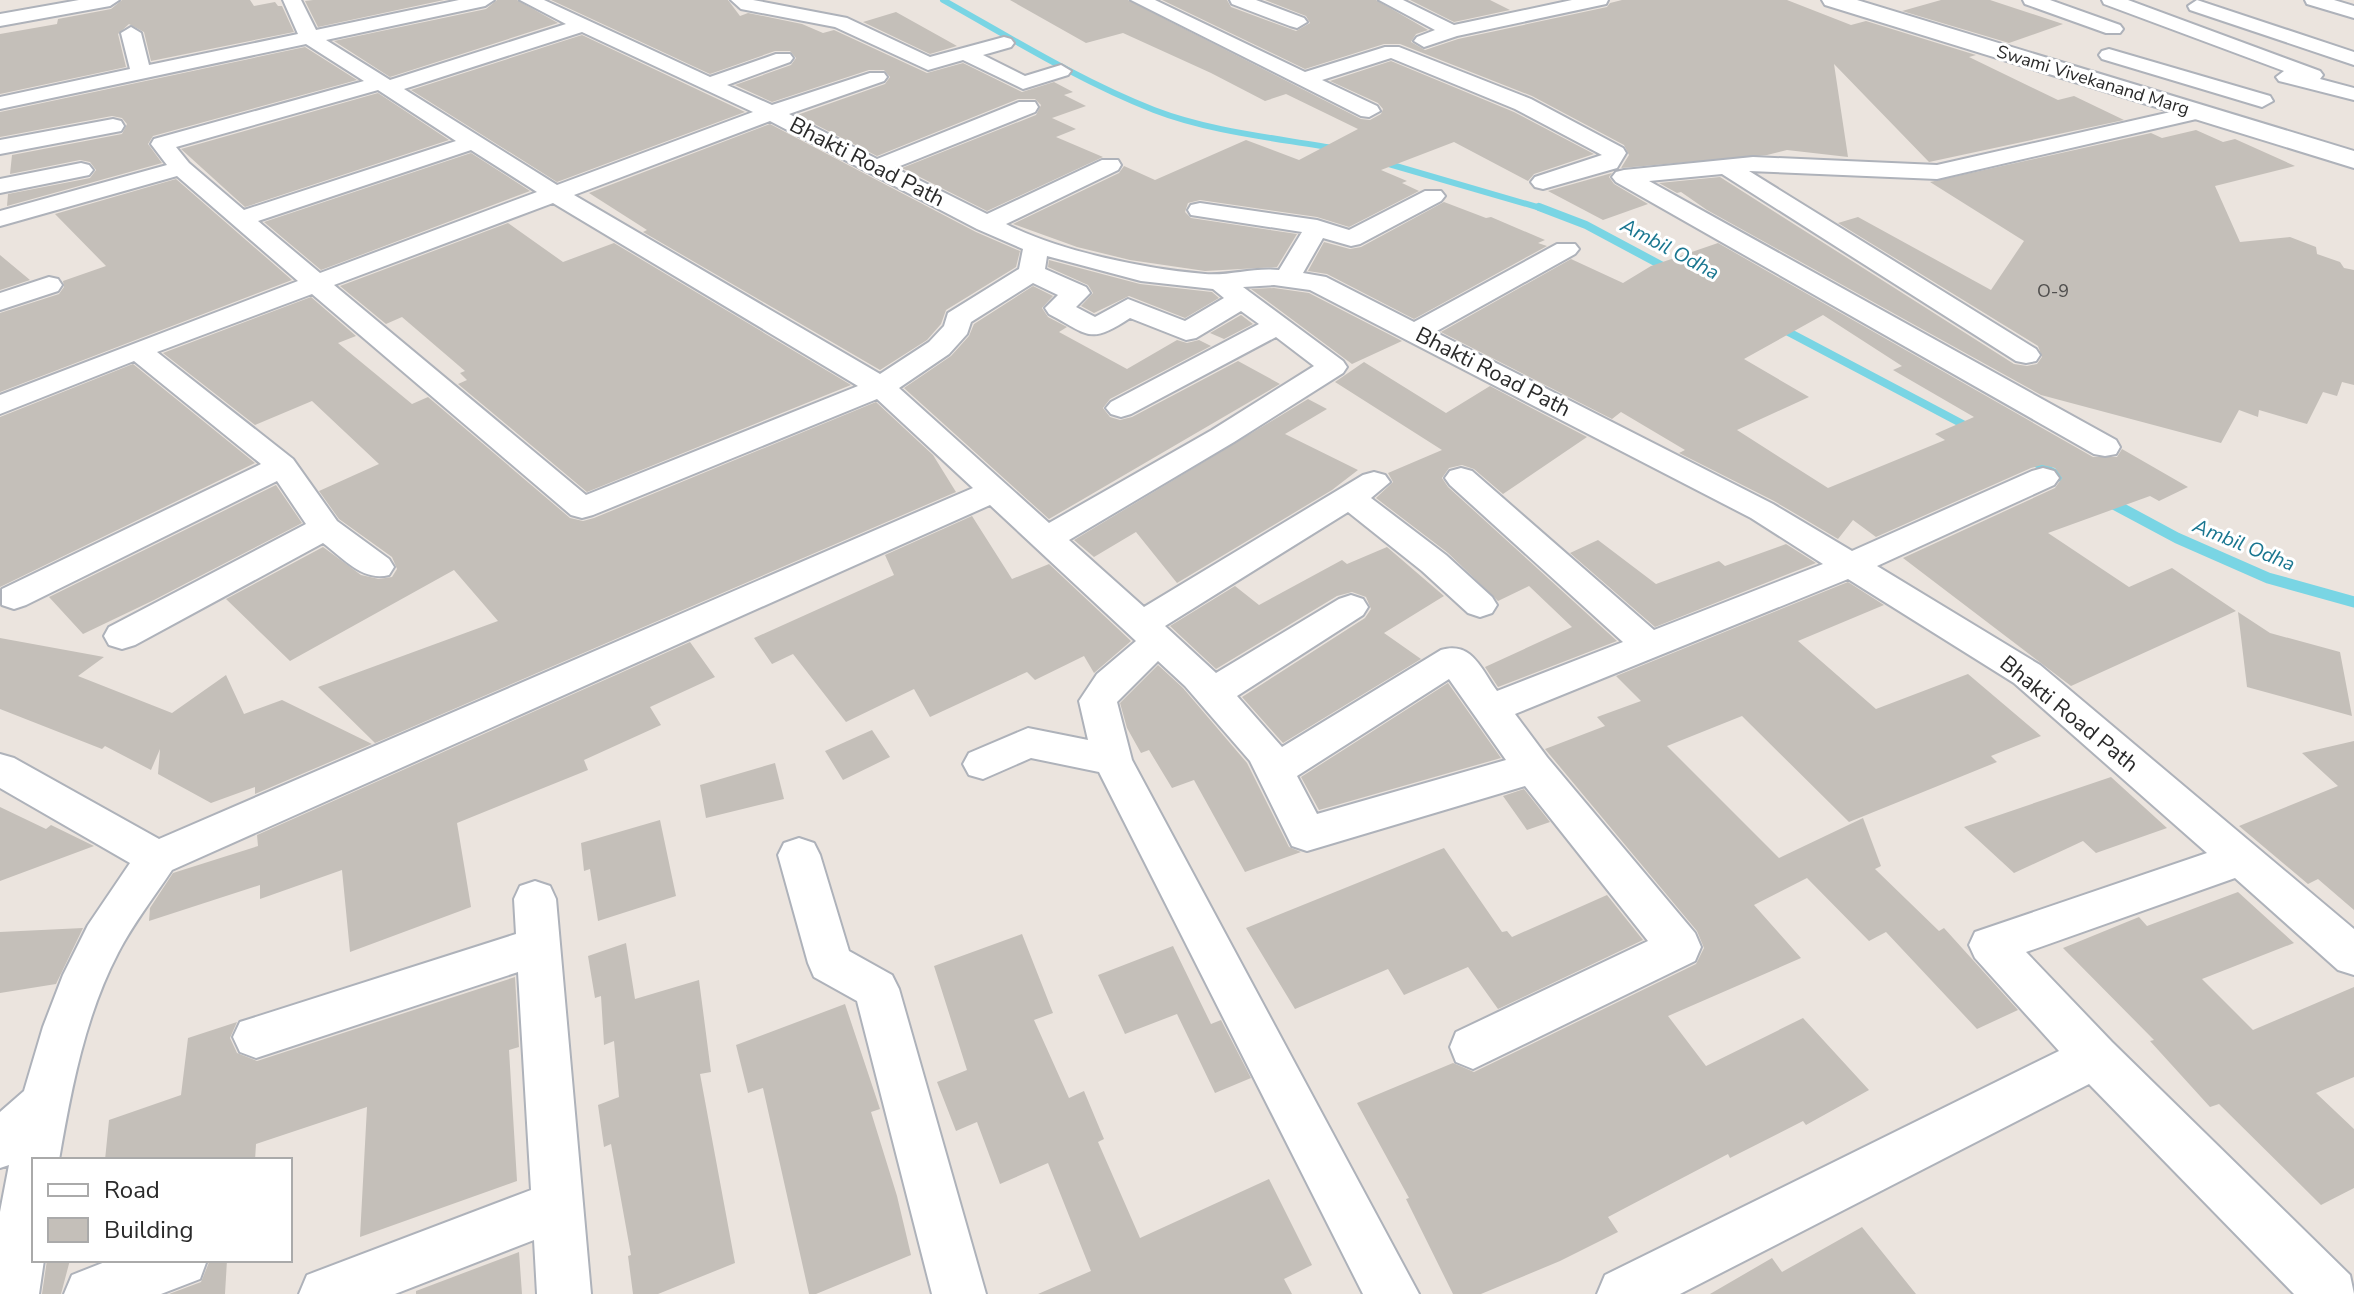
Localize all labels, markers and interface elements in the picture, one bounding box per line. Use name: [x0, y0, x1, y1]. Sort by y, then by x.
street label: Swami Vivekanand Marg: [1994, 39, 2192, 121]
street label: Bhakti Road Path: [784, 110, 950, 214]
water label: Ambil Odha: [1615, 211, 1724, 286]
house number: O-9: [2037, 279, 2069, 303]
street label: Bhakti Road Path: [1410, 320, 1576, 424]
water label: Ambil Odha: [2188, 512, 2299, 578]
street label: Bhakti Road Path: [1993, 649, 2145, 779]
legend: [32, 1158, 292, 1262]
text: Road: [104, 1174, 160, 1206]
text: Building: [104, 1214, 194, 1246]

